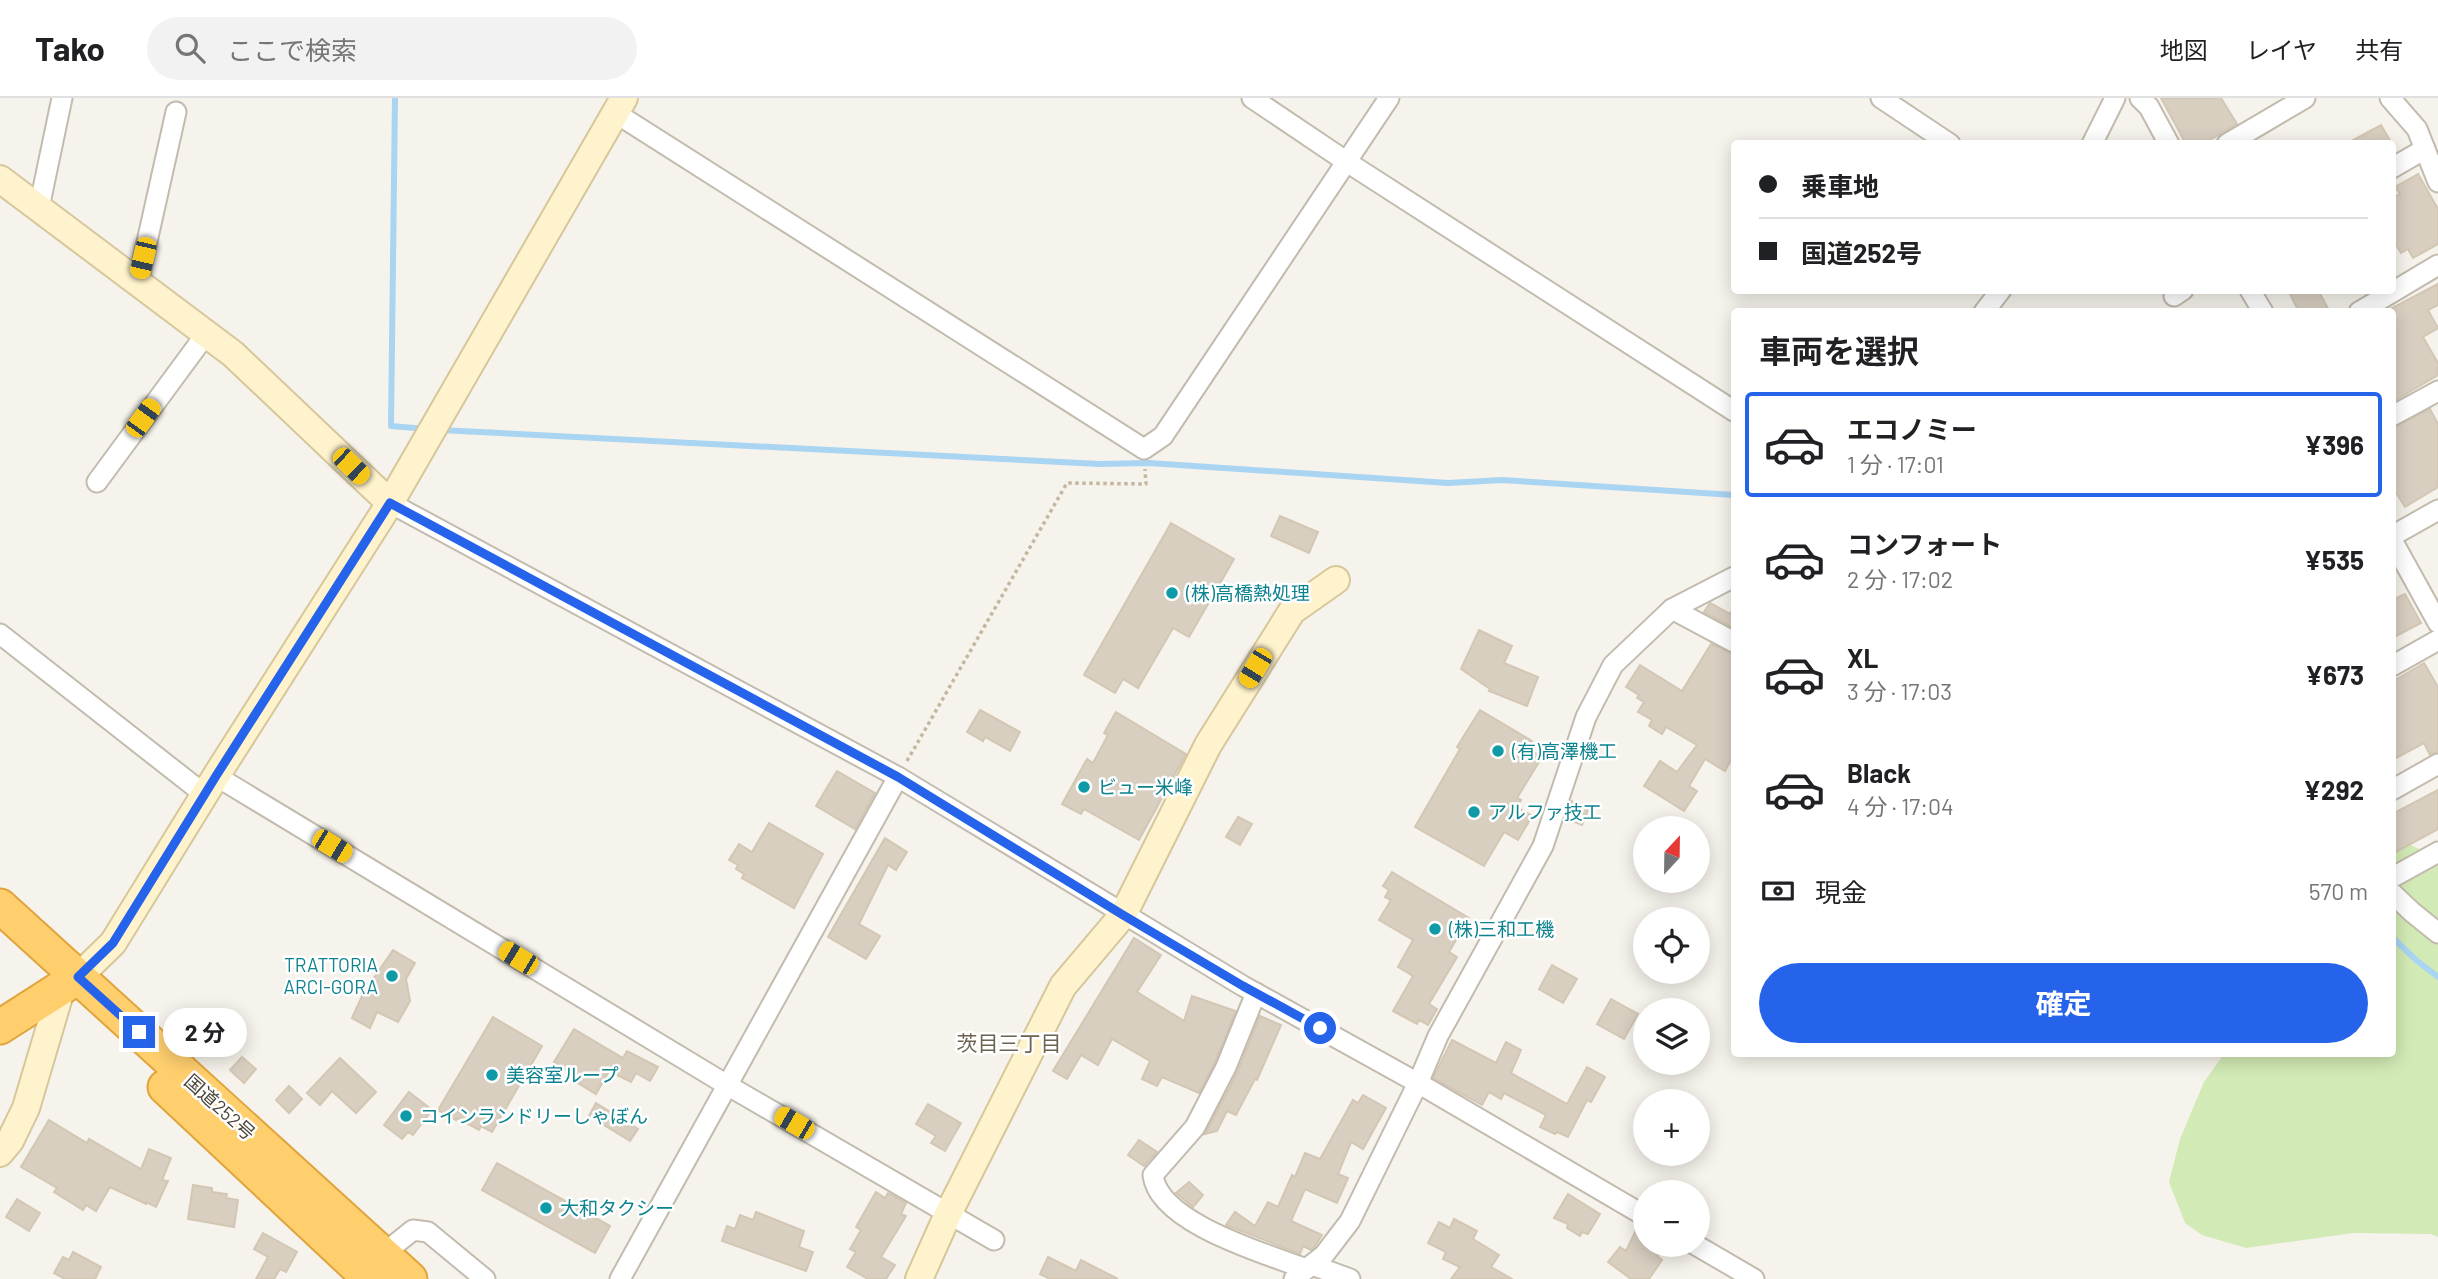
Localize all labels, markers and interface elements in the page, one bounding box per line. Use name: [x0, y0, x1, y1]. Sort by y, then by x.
search box: [147, 17, 637, 80]
text: Tako: [35, 28, 105, 68]
icon: search: [171, 29, 209, 67]
text: ここで検索: [227, 34, 357, 65]
text: 地図: [2160, 35, 2208, 64]
text: レイヤ: [2246, 35, 2317, 64]
text: 共有: [2355, 35, 2403, 64]
text: 乗車地: [1801, 170, 1879, 201]
car: [129, 235, 158, 281]
text: 国道252号: [1801, 237, 1922, 268]
text: 車両を選択: [1759, 331, 1919, 369]
car: [123, 395, 164, 441]
icon: car: [1763, 413, 1826, 476]
text: エコノミー: [1847, 413, 1977, 444]
text: ¥396: [2304, 429, 2364, 460]
car: [329, 444, 374, 488]
text: 1 分 · 17:01: [1847, 450, 1944, 478]
icon: car: [1763, 528, 1826, 591]
text: コンフォート: [1847, 528, 2002, 559]
text: ¥535: [2304, 544, 2364, 575]
text: 2 分 · 17:02: [1847, 565, 1953, 593]
place label: (株)高橋熱処理: [1185, 581, 1310, 604]
marker: (株)高橋熱処理: [1164, 585, 1180, 601]
text: XL: [1847, 642, 1878, 673]
icon: car: [1763, 643, 1826, 706]
car: [1236, 645, 1275, 691]
text: ¥673: [2305, 659, 2364, 690]
text: 3 分 · 17:03: [1847, 677, 1952, 705]
place label: (有)高澤機工: [1511, 739, 1617, 762]
marker: (有)高澤機工: [1490, 743, 1506, 759]
text: Black: [1847, 757, 1911, 788]
icon: car: [1763, 758, 1826, 821]
text: ¥292: [2303, 774, 2364, 805]
place label: ビュー米峰: [1098, 775, 1193, 798]
marker: ビュー米峰: [1076, 779, 1092, 795]
text: 4 分 · 17:04: [1847, 792, 1954, 820]
place label: アルファ技工: [1488, 800, 1602, 823]
marker: アルファ技工: [1466, 804, 1482, 820]
north arrow: [1633, 816, 1710, 892]
map controls: [1633, 816, 1710, 1257]
car: [309, 826, 356, 866]
icon: cash: [1759, 872, 1797, 910]
text: 現金: [1815, 876, 1867, 907]
text: 570 m: [2309, 877, 2368, 905]
button: locate: [1633, 907, 1710, 984]
place label: (株)三和工機: [1448, 917, 1554, 940]
marker: (株)三和工機: [1427, 921, 1443, 937]
car: [495, 938, 542, 978]
place label: TRATTORIA ARCI-GORA: [284, 953, 378, 998]
button: 確定: [1759, 963, 2368, 1043]
marker: TRATTORIA ARCI-GORA: [384, 968, 400, 984]
button: layers: [1633, 998, 1710, 1075]
callout: 2 分: [164, 1007, 248, 1056]
route start: [1304, 1012, 1336, 1044]
route end: [123, 1016, 155, 1048]
text: 2 分: [185, 1018, 225, 1046]
district label: 茨目三丁目: [957, 1030, 1062, 1055]
place label: 美容室ループ: [506, 1063, 619, 1086]
marker: 美容室ループ: [484, 1067, 500, 1083]
street label: 国道252号: [180, 1069, 260, 1144]
button: +: [1633, 1089, 1710, 1166]
car: [771, 1103, 818, 1143]
place label: コインランドリーしゃぼん: [420, 1104, 648, 1127]
marker: コインランドリーしゃぼん: [398, 1108, 414, 1124]
button: −: [1633, 1180, 1710, 1257]
place label: 大和タクシー: [560, 1196, 674, 1219]
marker: 大和タクシー: [538, 1200, 554, 1216]

